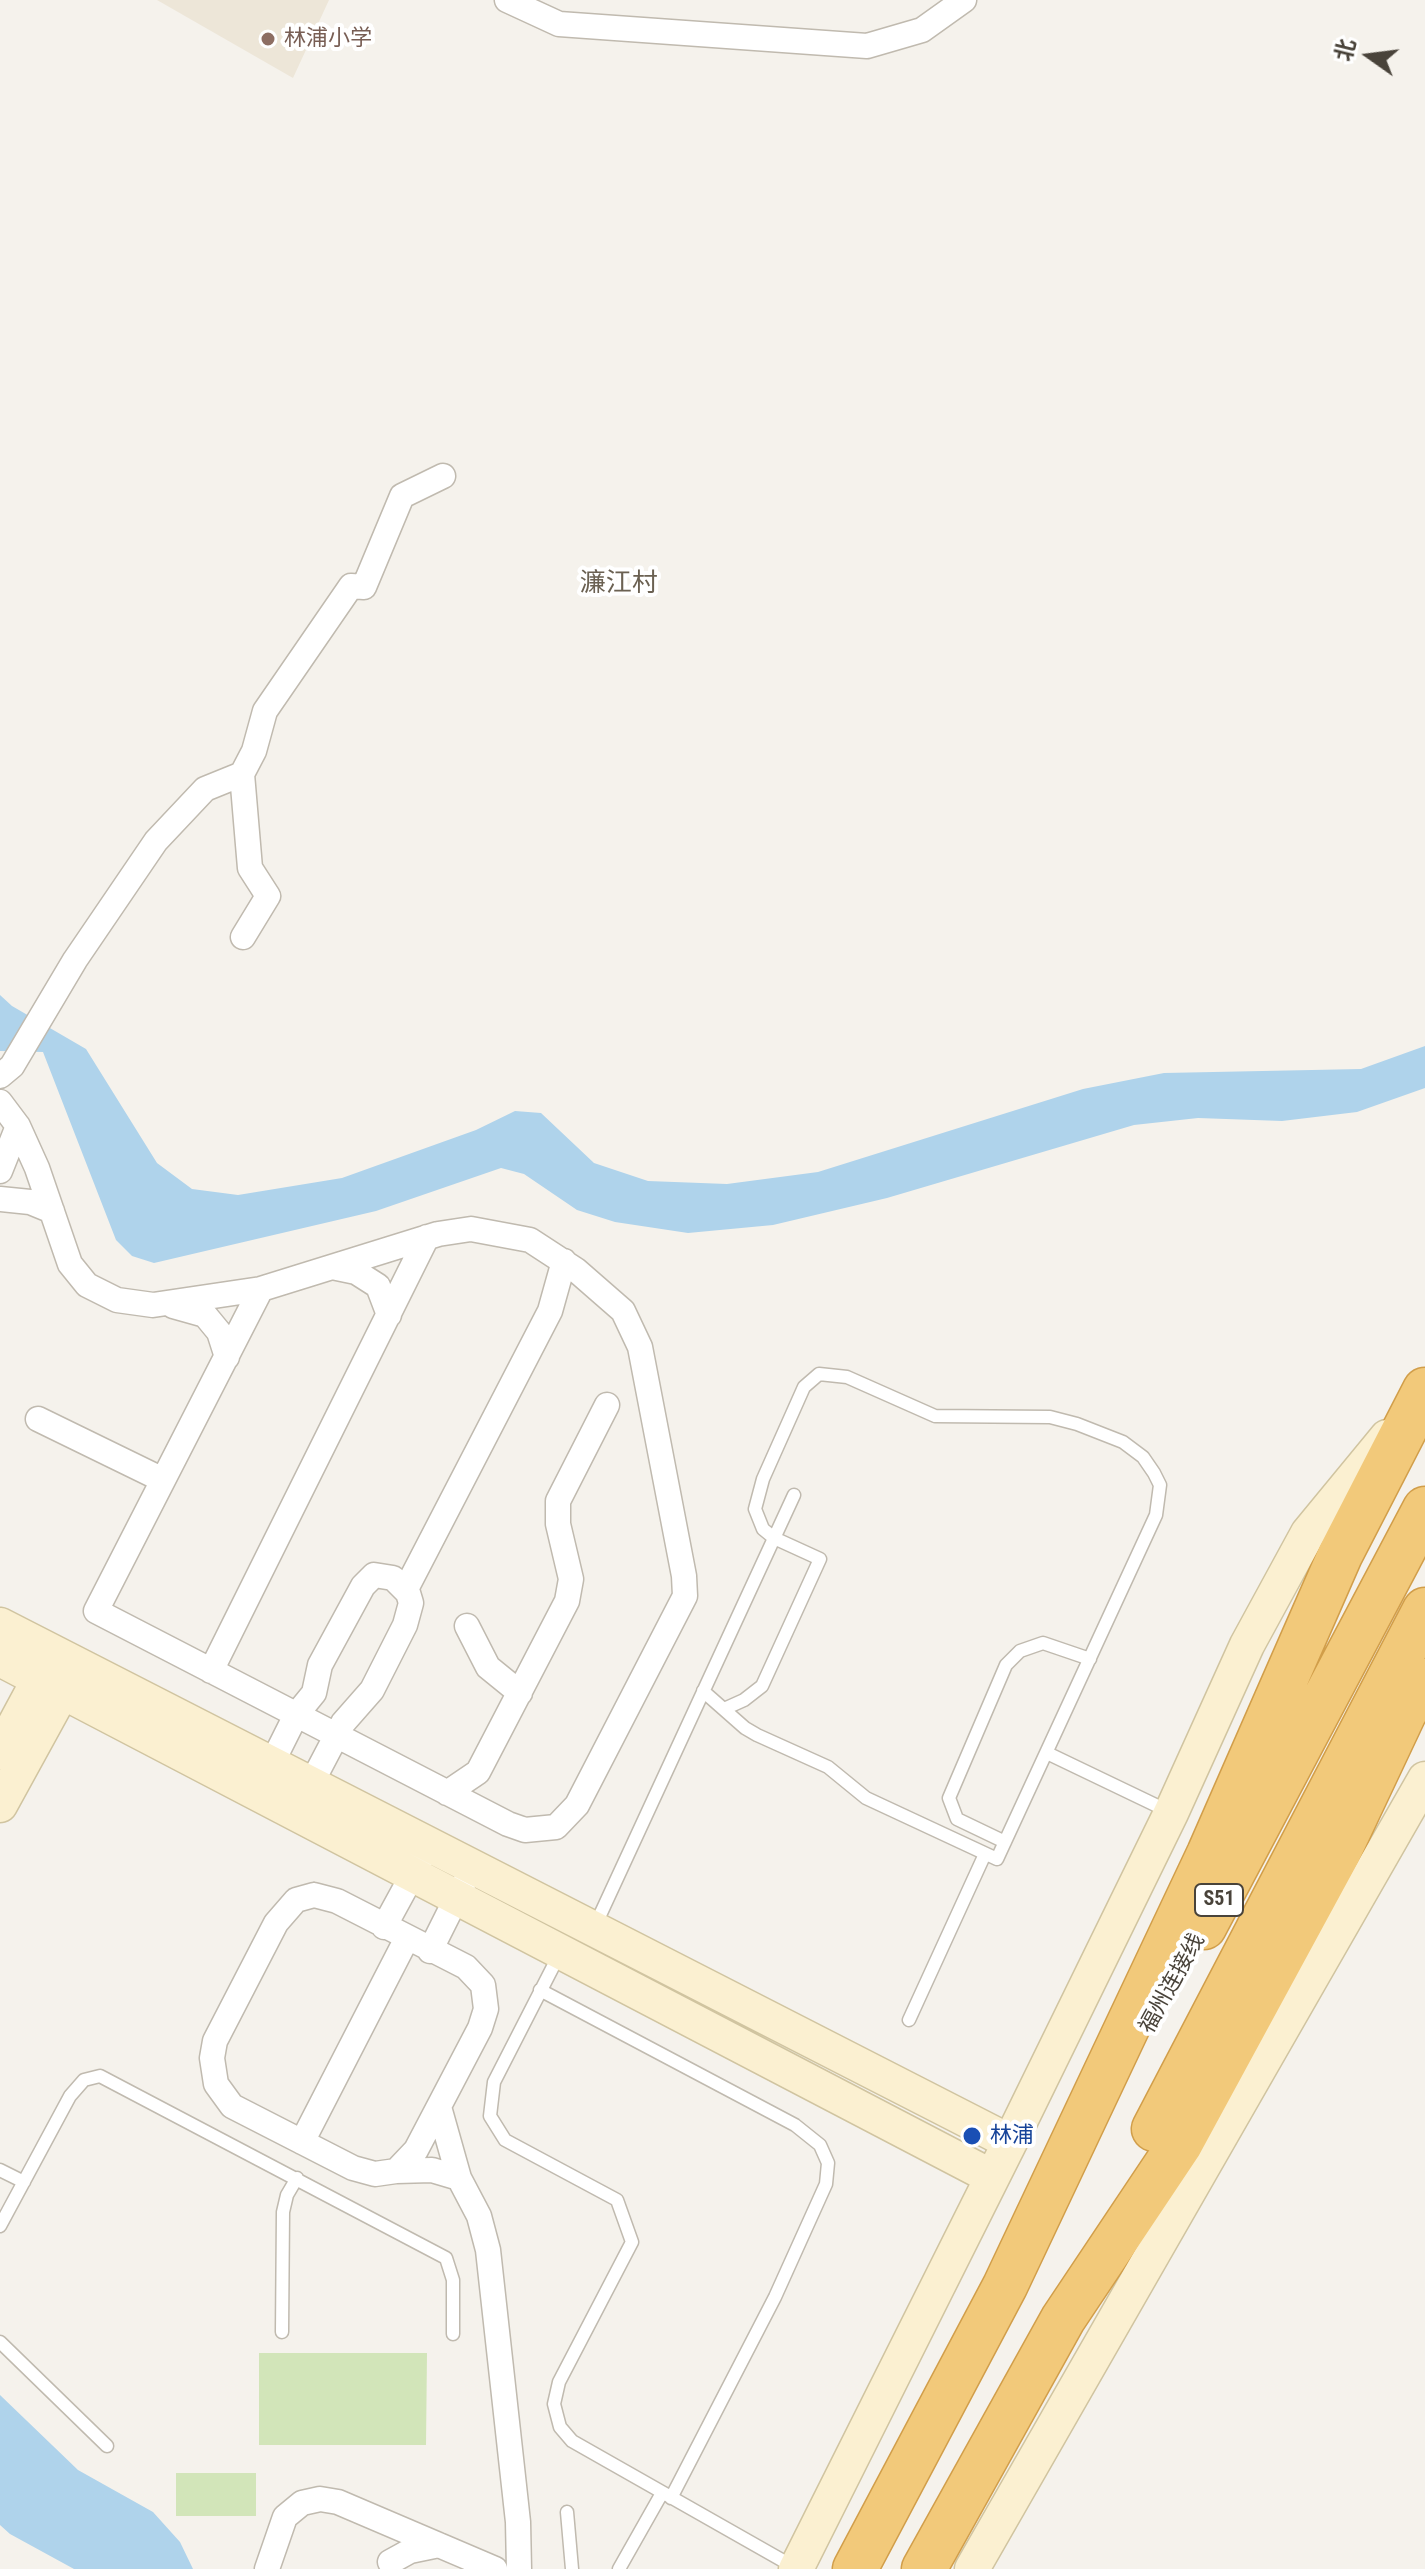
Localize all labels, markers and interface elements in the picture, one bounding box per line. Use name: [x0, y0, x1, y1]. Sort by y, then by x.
north arrow: [1329, 16, 1409, 96]
place label: 林浦小学: [284, 26, 372, 52]
marker: 林浦小学: [259, 30, 277, 48]
text: 北: [1330, 36, 1360, 64]
district label: 濂江村: [580, 568, 658, 600]
road number: S51: [1195, 1884, 1243, 1916]
street label: 福州连接线: [1135, 1929, 1211, 2039]
place label: 林浦: [990, 2123, 1034, 2149]
marker: 林浦: [961, 2125, 983, 2147]

